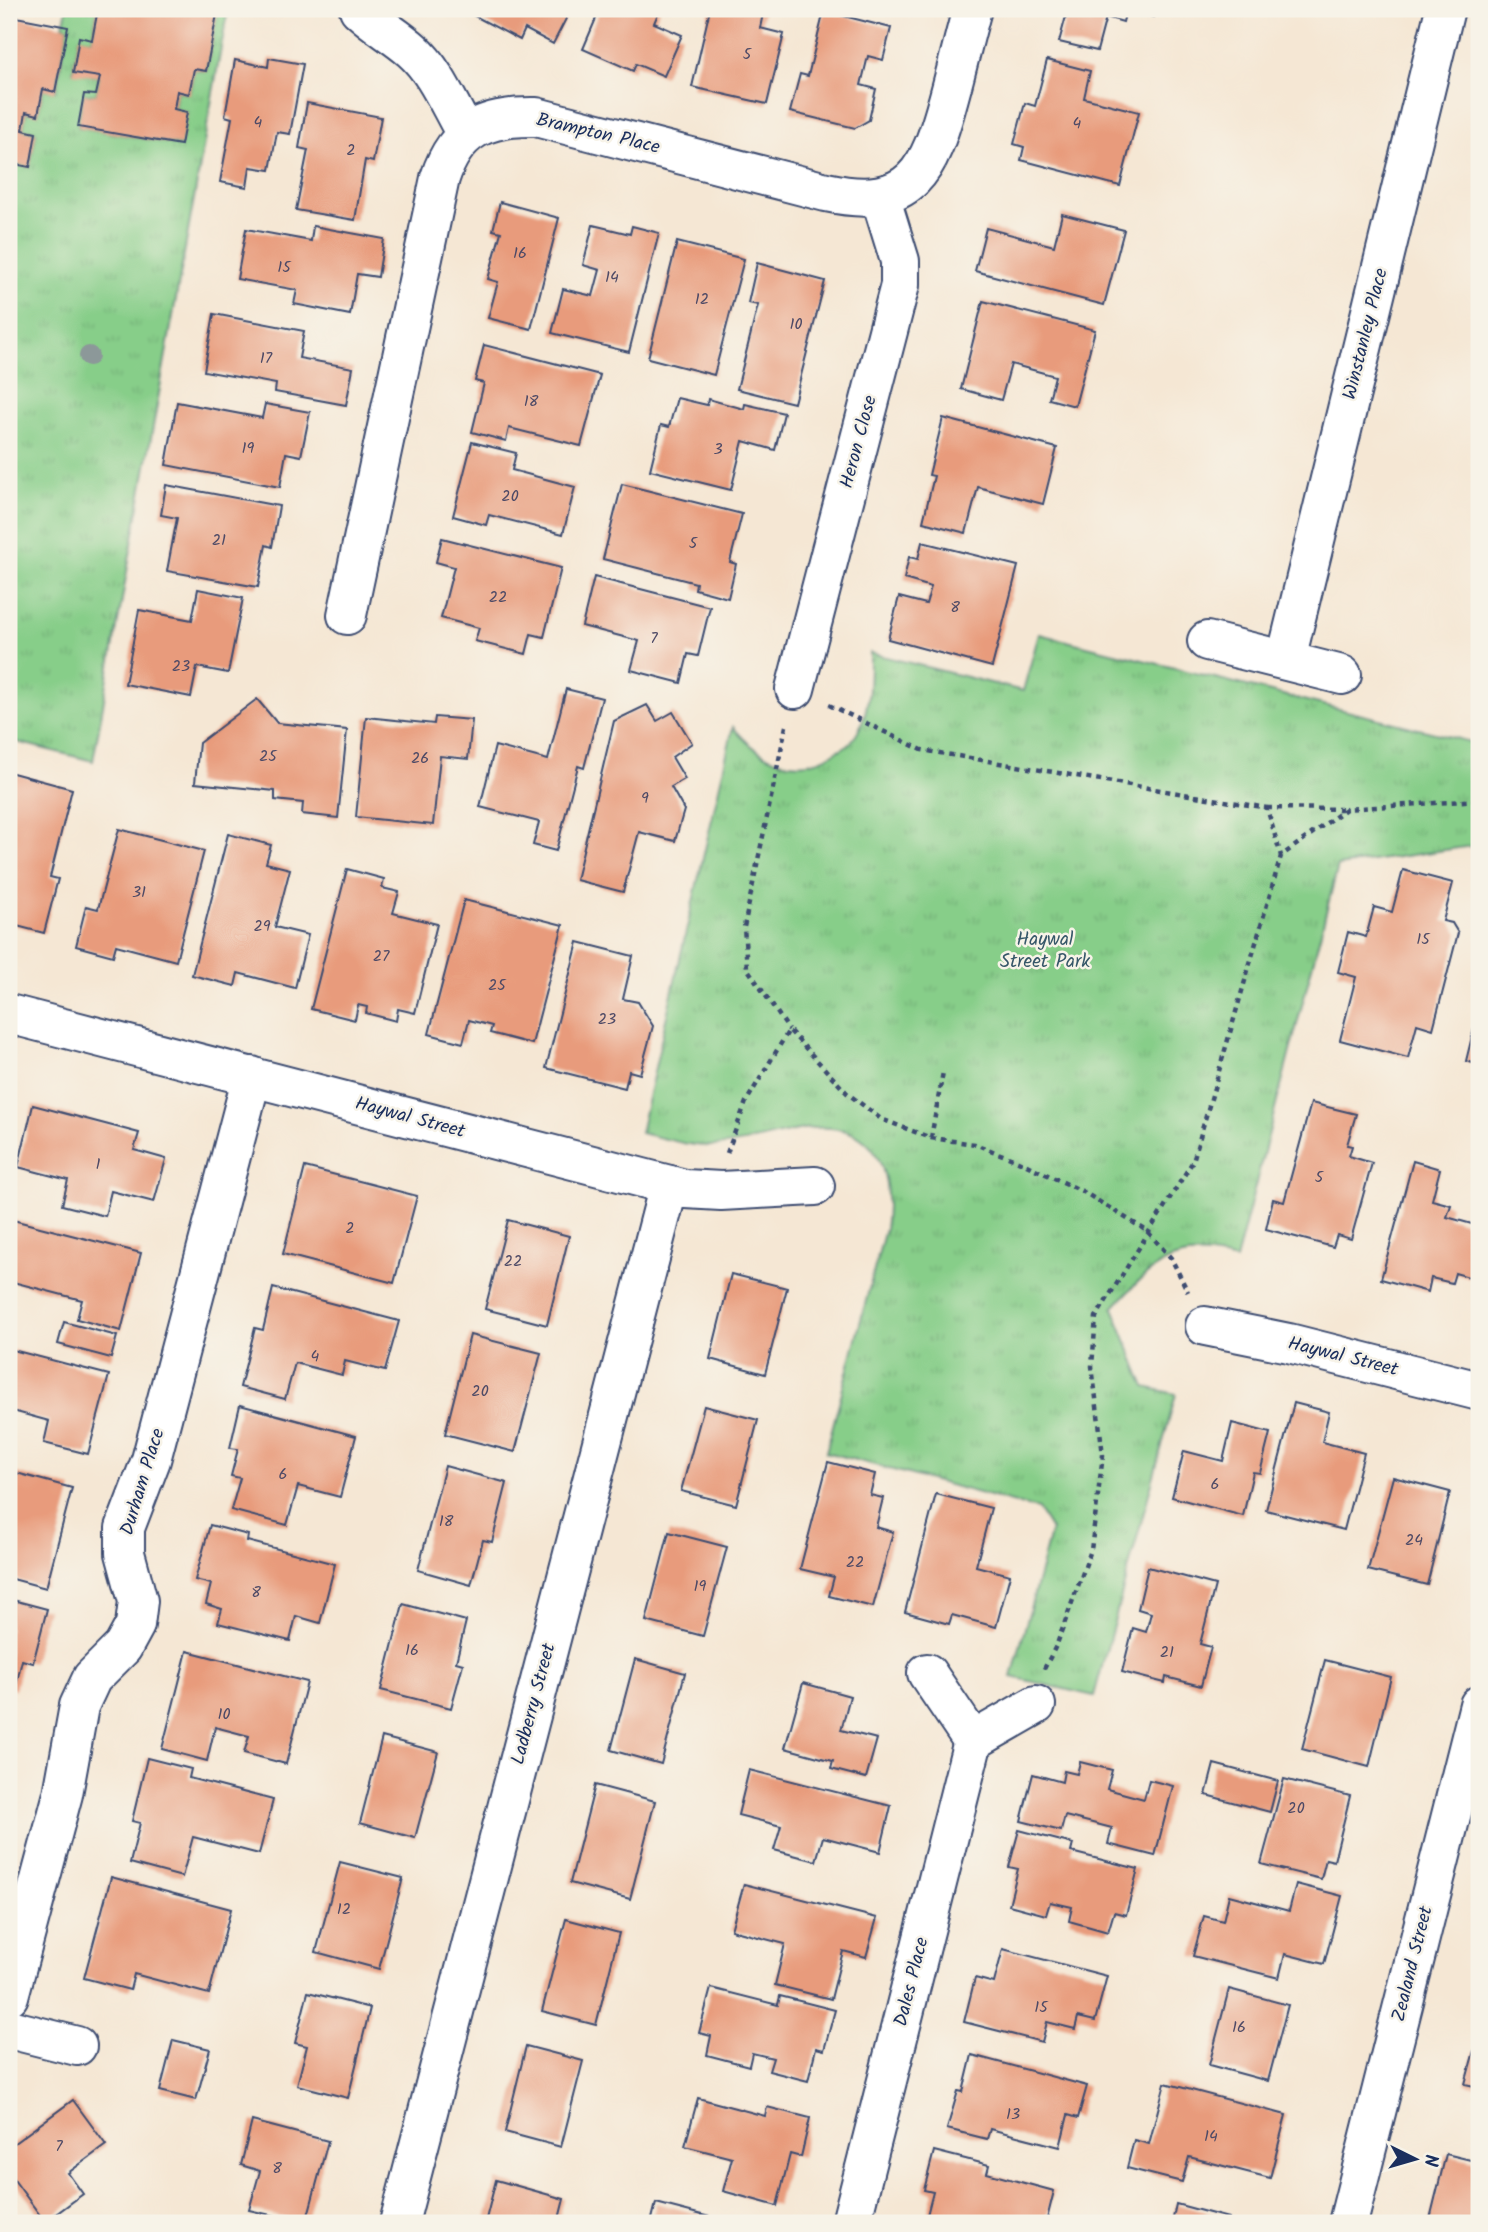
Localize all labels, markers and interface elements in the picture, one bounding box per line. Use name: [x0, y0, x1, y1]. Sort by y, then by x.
house number: 5: [743, 42, 753, 67]
street label: Brampton Place: [533, 105, 663, 163]
house number: 4: [254, 110, 263, 135]
house number: 4: [1073, 111, 1082, 136]
house number: 2: [346, 138, 356, 163]
house number: 16: [513, 241, 527, 266]
house number: 15: [277, 255, 292, 280]
house number: 14: [605, 265, 619, 290]
street label: Winstanley Place: [1335, 265, 1397, 403]
house number: 12: [695, 287, 709, 312]
house number: 10: [789, 312, 803, 337]
house number: 17: [260, 346, 273, 371]
house number: 18: [524, 389, 539, 414]
street label: Heron Close: [832, 392, 886, 492]
house number: 19: [242, 436, 255, 461]
house number: 3: [713, 437, 723, 462]
house number: 20: [501, 484, 519, 509]
house number: 21: [212, 528, 226, 553]
house number: 5: [689, 531, 699, 556]
house number: 22: [489, 585, 507, 610]
house number: 8: [950, 595, 960, 620]
house number: 7: [650, 626, 658, 651]
house number: 23: [172, 654, 190, 679]
house number: 25: [259, 744, 278, 769]
house number: 26: [411, 746, 429, 771]
house number: 9: [641, 786, 649, 811]
house number: 31: [132, 880, 146, 905]
house number: 29: [253, 914, 271, 939]
park label: Haywal Street Park: [1000, 925, 1090, 977]
house number: 15: [1416, 927, 1431, 952]
house number: 27: [373, 944, 390, 969]
house number: 25: [488, 973, 507, 998]
house number: 23: [598, 1007, 616, 1032]
street label: Haywal Street: [352, 1089, 469, 1147]
house number: 1: [95, 1152, 101, 1177]
house number: 5: [1315, 1165, 1325, 1190]
house number: 2: [345, 1216, 355, 1241]
house number: 22: [504, 1249, 522, 1274]
street label: Haywal Street: [1285, 1329, 1402, 1385]
house number: 4: [311, 1344, 320, 1369]
house number: 20: [471, 1379, 489, 1404]
street label: Durham Place: [113, 1424, 174, 1539]
house number: 6: [279, 1462, 287, 1487]
house number: 6: [1211, 1472, 1219, 1497]
house number: 18: [439, 1509, 454, 1534]
house number: 24: [1405, 1528, 1423, 1553]
house number: 22: [846, 1550, 864, 1575]
house number: 19: [694, 1574, 707, 1599]
house number: 8: [251, 1580, 261, 1605]
house number: 16: [405, 1638, 419, 1663]
street label: Ladberry Street: [503, 1639, 565, 1768]
house number: 21: [1160, 1640, 1174, 1665]
house number: 10: [217, 1702, 231, 1727]
house number: 20: [1287, 1796, 1305, 1821]
house number: 12: [337, 1897, 351, 1922]
street label: Zealand Street: [1384, 1902, 1442, 2025]
street label: Dales Place: [886, 1934, 938, 2030]
house number: 15: [1034, 1995, 1049, 2020]
house number: 16: [1232, 2015, 1246, 2040]
house number: 13: [1006, 2102, 1020, 2127]
house number: 14: [1204, 2124, 1218, 2149]
north arrow: [1380, 2124, 1450, 2194]
house number: 7: [55, 2134, 63, 2159]
text: N: [1414, 2153, 1445, 2168]
house number: 8: [272, 2156, 282, 2181]

